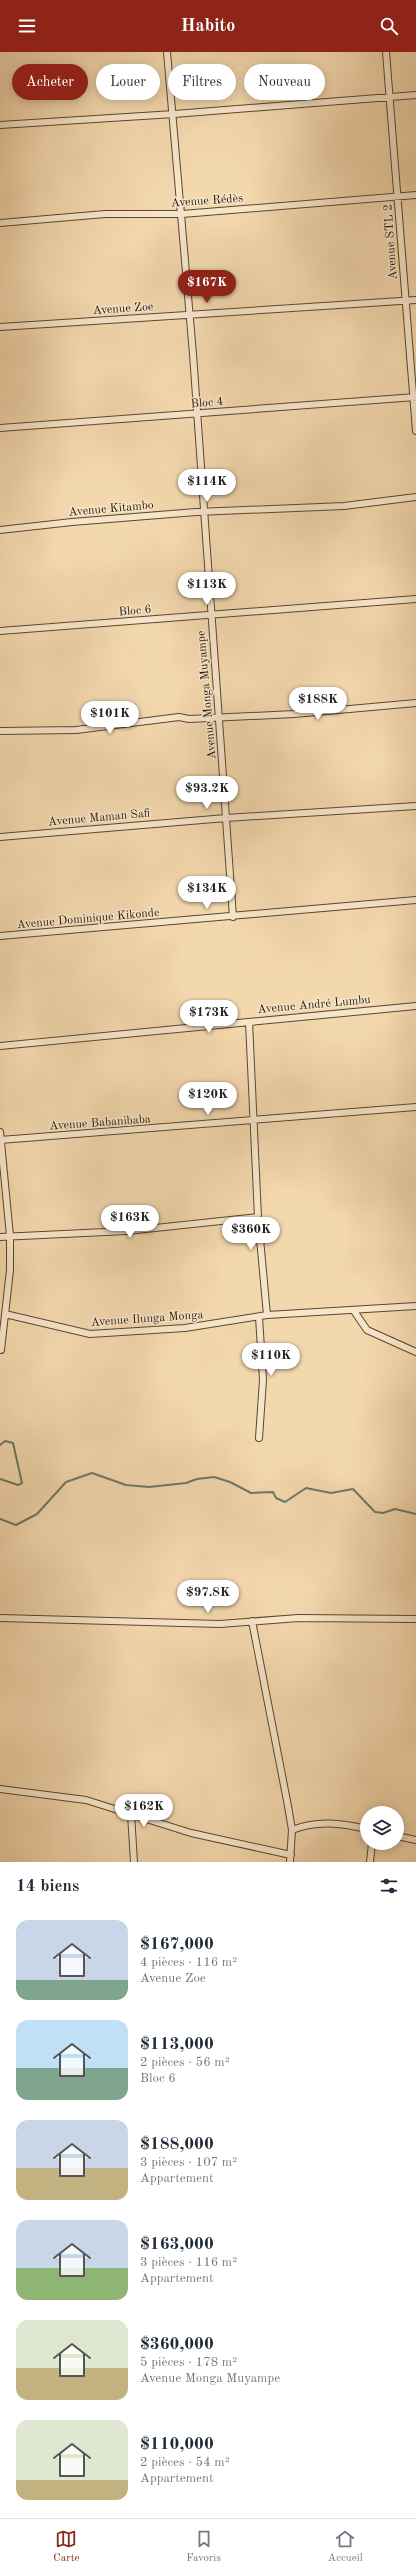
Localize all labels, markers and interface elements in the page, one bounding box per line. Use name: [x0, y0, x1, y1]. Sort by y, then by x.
icon: menu: [16, 15, 38, 37]
icon: search: [378, 15, 400, 37]
text: Habito: [181, 17, 235, 35]
chip: Acheter: [12, 64, 88, 100]
chip: Louer: [96, 64, 160, 100]
chip: Filtres: [168, 64, 236, 100]
chip: Nouveau: [244, 64, 325, 100]
street label: Avenue Rédès: [170, 192, 244, 210]
street label: Avenue STL 2: [382, 204, 400, 280]
pin: $167K: [179, 270, 235, 304]
text: $167K: [187, 276, 227, 289]
street label: Avenue Zoe: [92, 301, 154, 317]
street label: Bloc 4: [190, 396, 224, 410]
pin: $114K: [179, 469, 235, 503]
text: $114K: [187, 475, 227, 488]
street label: Avenue Kitambo: [68, 499, 154, 519]
pin: $113K: [179, 572, 235, 606]
text: $113K: [187, 578, 227, 591]
street label: Bloc 6: [118, 604, 152, 618]
street label: Avenue Monga Muyampe: [195, 629, 219, 760]
pin: $188K: [290, 687, 346, 721]
text: $188K: [298, 693, 338, 706]
pin: $101K: [82, 701, 138, 735]
text: $101K: [90, 707, 130, 720]
pin: $93.2K: [174, 776, 240, 810]
text: $93.2K: [185, 782, 229, 795]
street label: Avenue Maman Safi: [48, 808, 151, 828]
pin: $134K: [179, 876, 235, 910]
text: $134K: [187, 882, 227, 895]
street label: Avenue Dominique Kikonde: [16, 907, 160, 931]
street label: Avenue André Lumbu: [257, 994, 372, 1016]
pin: $173K: [181, 1000, 237, 1034]
text: $173K: [189, 1006, 229, 1019]
pin: $120K: [180, 1082, 236, 1116]
text: $120K: [188, 1088, 228, 1101]
street label: Avenue Babanibaba: [49, 1113, 151, 1133]
pin: $163K: [102, 1205, 158, 1239]
text: $163K: [110, 1211, 150, 1224]
pin: $360K: [223, 1217, 279, 1251]
text: $360K: [231, 1223, 271, 1236]
street label: Avenue Ilunga Monga: [90, 1309, 204, 1329]
pin: $110K: [243, 1343, 299, 1377]
text: $110K: [251, 1349, 291, 1362]
pin: $97.8K: [175, 1580, 241, 1614]
text: $97.8K: [186, 1586, 230, 1599]
pin: $162K: [116, 1794, 172, 1828]
text: $162K: [124, 1800, 164, 1813]
map controls: [360, 1806, 404, 1850]
button: layers: [360, 1806, 404, 1850]
icon: filters: [378, 1875, 400, 1897]
text: 14 biens: [16, 1878, 79, 1895]
icon: home: [48, 1936, 96, 1984]
text: $167,000: [140, 1936, 214, 1953]
text: 4 pièces · 116 m²: [140, 1956, 237, 1969]
text: Avenue Zoe: [140, 1972, 206, 1985]
icon: home: [48, 2036, 96, 2084]
text: $113,000: [140, 2036, 214, 2053]
text: 2 pièces · 56 m²: [140, 2056, 230, 2069]
text: Bloc 6: [140, 2072, 176, 2085]
icon: home: [48, 2136, 96, 2184]
text: $188,000: [140, 2136, 214, 2153]
text: 3 pièces · 107 m²: [140, 2156, 237, 2169]
text: Appartement: [140, 2172, 214, 2185]
icon: home: [48, 2236, 96, 2284]
text: $163,000: [140, 2236, 214, 2253]
text: 3 pièces · 116 m²: [140, 2256, 237, 2269]
text: Appartement: [140, 2272, 214, 2285]
icon: home: [48, 2336, 96, 2384]
text: $360,000: [140, 2336, 214, 2353]
text: 5 pièces · 178 m²: [140, 2356, 237, 2369]
text: Avenue Monga Muyampe: [140, 2372, 280, 2385]
icon: home: [48, 2436, 96, 2484]
text: $110,000: [140, 2436, 214, 2453]
text: 2 pièces · 54 m²: [140, 2456, 230, 2469]
text: Appartement: [140, 2472, 214, 2485]
tab: Carte: [53, 2528, 80, 2566]
tab: Favoris: [186, 2528, 221, 2566]
tab: Accueil: [328, 2528, 363, 2566]

